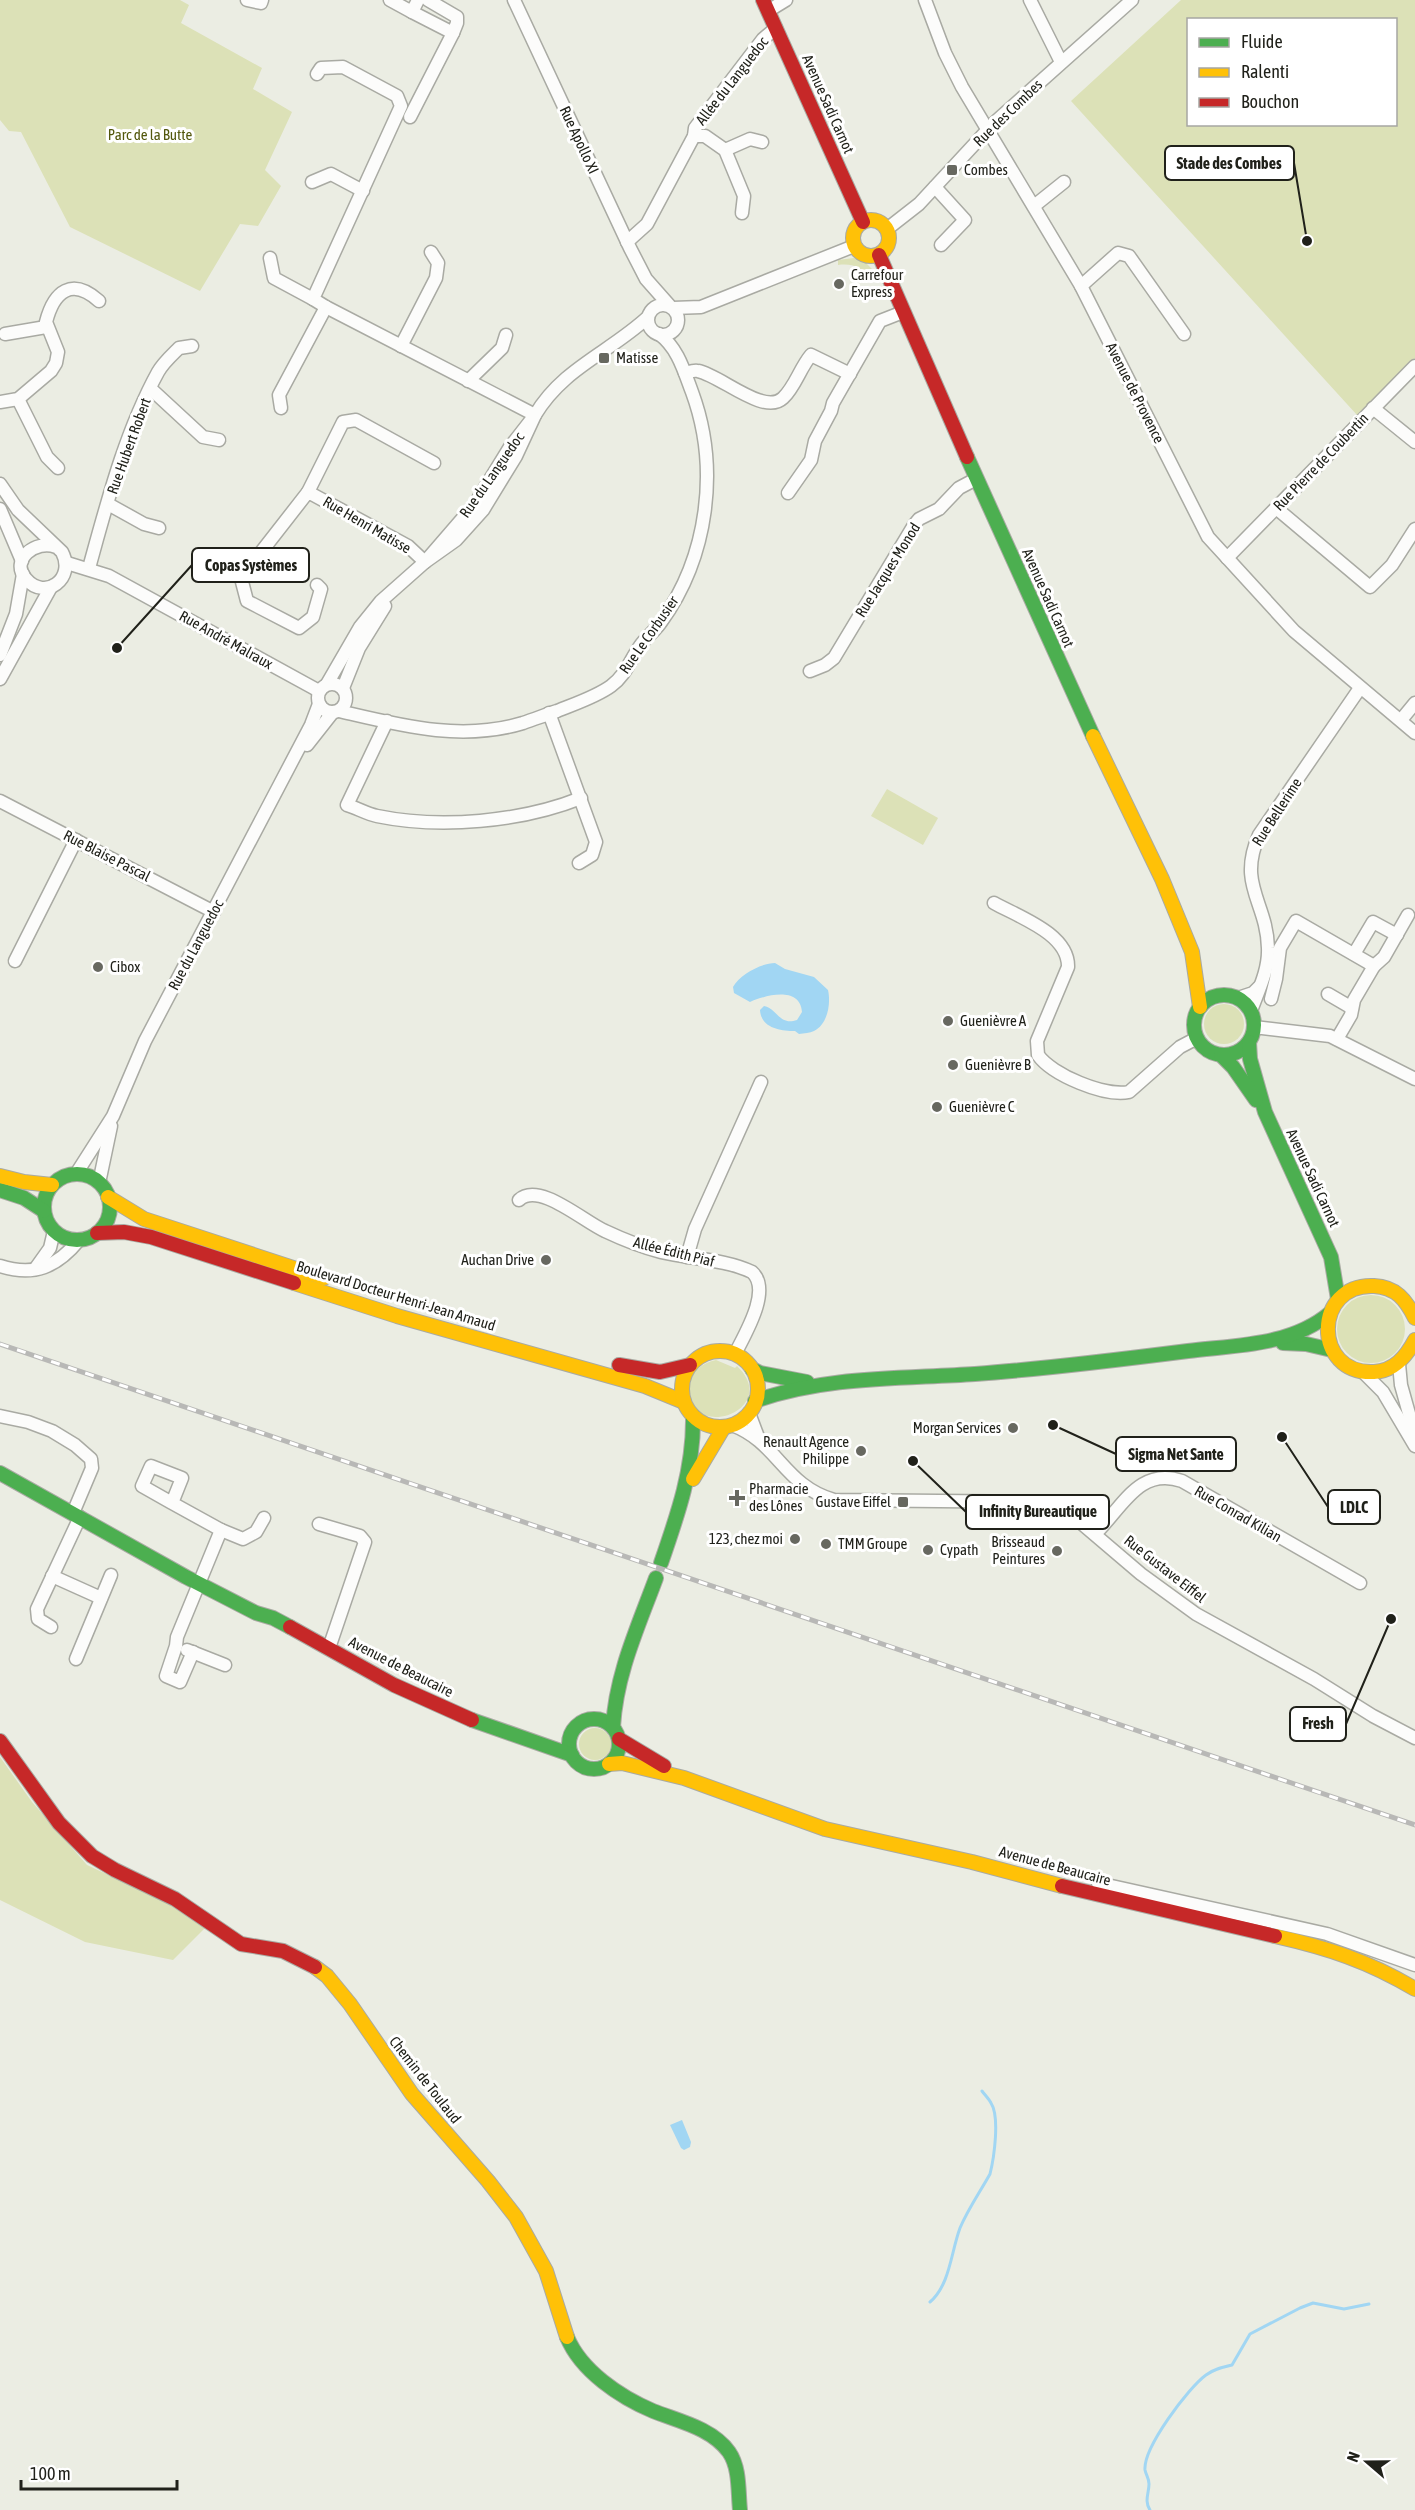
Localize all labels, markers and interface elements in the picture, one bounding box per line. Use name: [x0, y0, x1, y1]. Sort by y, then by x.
legend: [1187, 18, 1397, 126]
text: Fluide: [1241, 31, 1283, 52]
street label: Allée du Languedoc: [692, 33, 772, 128]
street label: Avenue Sadi Carnot: [799, 52, 858, 156]
text: Ralenti: [1241, 61, 1289, 82]
street label: Rue des Combes: [970, 76, 1045, 150]
text: Bouchon: [1241, 91, 1299, 112]
street label: Rue Apollo XI: [556, 103, 602, 176]
park label: Parc de la Butte: [108, 126, 193, 143]
callout: Stade des Combes: [1165, 146, 1294, 180]
text: Stade des Combes: [1176, 154, 1282, 172]
place label: Combes: [964, 161, 1008, 178]
marker: Combes: [945, 163, 959, 177]
place label: Carrefour Express: [851, 266, 904, 300]
marker: Carrefour Express: [832, 277, 846, 291]
street label: Avenue de Provence: [1103, 340, 1168, 446]
place label: Matisse: [616, 349, 658, 366]
marker: Matisse: [597, 351, 611, 365]
street label: Rue Hubert Robert: [103, 395, 154, 496]
street label: Rue Pierre de Coubertin: [1270, 409, 1372, 514]
street label: Rue du Languedoc: [456, 428, 528, 521]
street label: Rue Henri Matisse: [320, 493, 414, 557]
street label: Rue Jacques Monod: [852, 519, 923, 620]
street label: Avenue Sadi Carnot: [1019, 546, 1078, 650]
callout: Copas Systèmes: [192, 548, 309, 582]
text: Copas Systèmes: [205, 556, 298, 574]
street label: Rue Le Corbusier: [616, 592, 682, 677]
street label: Rue André Malraux: [177, 607, 276, 672]
street label: Rue Bellerime: [1248, 774, 1305, 849]
street label: Rue Blaise Pascal: [61, 826, 153, 885]
street label: Rue du Languedoc: [165, 896, 227, 993]
place label: Cibox: [110, 958, 140, 975]
marker: Cibox: [91, 960, 105, 974]
place label: Guenièvre A: [960, 1012, 1027, 1029]
marker: Guenièvre A: [941, 1014, 955, 1028]
place label: Guenièvre B: [965, 1056, 1031, 1073]
marker: Guenièvre B: [946, 1058, 960, 1072]
place label: Guenièvre C: [949, 1098, 1015, 1115]
marker: Guenièvre C: [930, 1100, 944, 1114]
street label: Avenue Sadi Carnot: [1283, 1126, 1344, 1230]
street label: Allée Édith Piaf: [632, 1233, 716, 1270]
place label: Auchan Drive: [461, 1251, 534, 1268]
marker: Auchan Drive: [539, 1253, 553, 1267]
street label: Boulevard Docteur Henri-Jean Arnaud: [295, 1257, 498, 1334]
place label: Morgan Services: [913, 1419, 1001, 1436]
marker: Morgan Services: [1006, 1421, 1020, 1435]
place label: Renault Agence Philippe: [763, 1433, 849, 1467]
callout: Sigma Net Sante: [1116, 1437, 1236, 1471]
marker: Renault Agence Philippe: [854, 1444, 868, 1458]
text: Sigma Net Sante: [1128, 1445, 1224, 1463]
place label: Pharmacie des Lônes: [749, 1480, 809, 1514]
street label: Rue Conrad Kilian: [1192, 1482, 1285, 1545]
callout: LDLC: [1328, 1490, 1380, 1524]
marker: Pharmacie des Lônes: [730, 1491, 744, 1505]
place label: Gustave Eiffel: [816, 1493, 891, 1510]
marker: Gustave Eiffel: [896, 1495, 910, 1509]
callout: Infinity Bureautique: [966, 1495, 1109, 1529]
text: LDLC: [1340, 1498, 1369, 1516]
text: Infinity Bureautique: [979, 1502, 1097, 1520]
place label: 123, chez moi: [709, 1530, 783, 1547]
street label: Rue Gustave Eiffel: [1121, 1531, 1210, 1606]
marker: 123, chez moi: [788, 1532, 802, 1546]
place label: Brisseaud Peintures: [991, 1533, 1045, 1567]
place label: TMM Groupe: [838, 1535, 908, 1552]
marker: TMM Groupe: [819, 1537, 833, 1551]
place label: Cypath: [940, 1541, 979, 1558]
marker: Cypath: [921, 1543, 935, 1557]
marker: Brisseaud Peintures: [1050, 1544, 1064, 1558]
street label: Avenue de Beaucaire: [346, 1633, 456, 1700]
callout: Fresh: [1290, 1707, 1346, 1741]
text: Fresh: [1302, 1714, 1334, 1732]
street label: Avenue de Beaucaire: [997, 1842, 1113, 1889]
street label: Chemin de Toulaud: [386, 2033, 465, 2127]
north arrow: [1337, 2432, 1397, 2492]
text: N: [1343, 2449, 1363, 2464]
scale bar: [21, 2453, 177, 2491]
text: 100 m: [30, 2463, 71, 2484]

